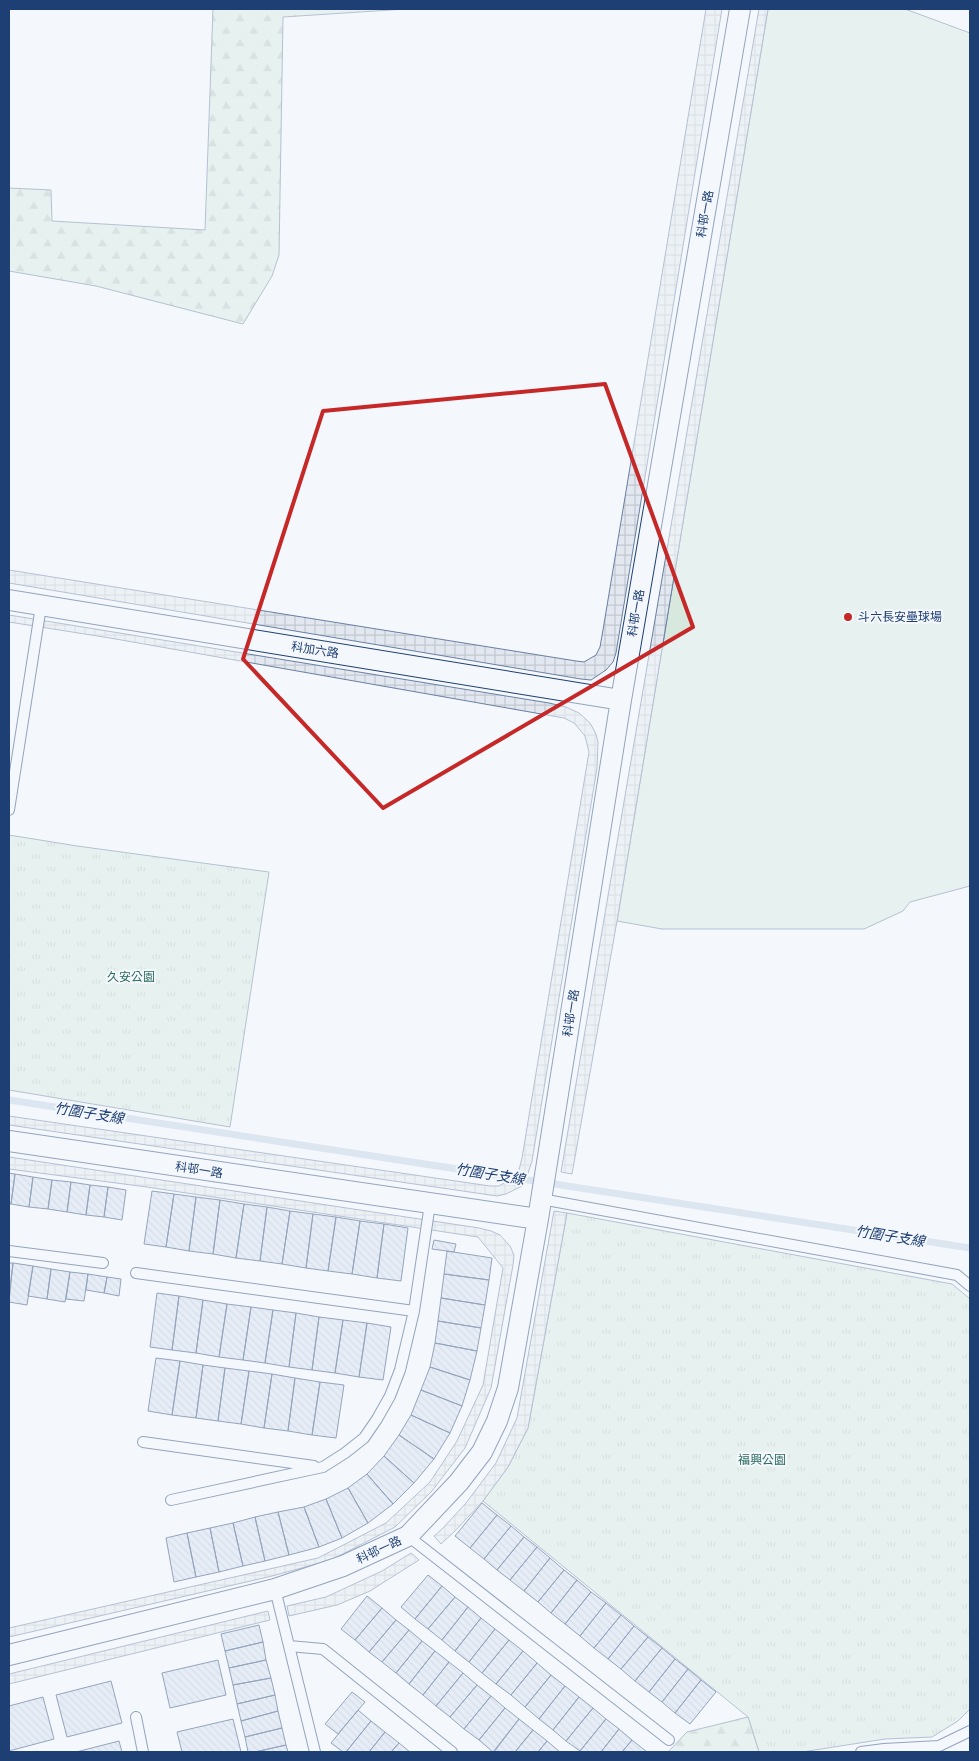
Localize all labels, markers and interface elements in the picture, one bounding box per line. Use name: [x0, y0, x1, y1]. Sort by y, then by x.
street label: 科邨一路: [694, 189, 716, 239]
street label: 科邨一路: [625, 588, 647, 638]
place label: 斗六長安壘球場: [858, 610, 942, 624]
marker: 斗六長安壘球場: [842, 611, 854, 623]
street label: 科加六路: [290, 639, 340, 661]
park label: 久安公園: [107, 970, 155, 984]
street label: 科邨一路: [560, 988, 582, 1038]
water label: 竹圍子支線: [53, 1100, 127, 1127]
street label: 科邨一路: [174, 1159, 224, 1181]
water label: 竹圍子支線: [454, 1161, 528, 1188]
water label: 竹圍子支線: [854, 1223, 928, 1250]
park label: 福興公園: [738, 1453, 786, 1467]
street label: 科邨一路: [354, 1534, 404, 1566]

